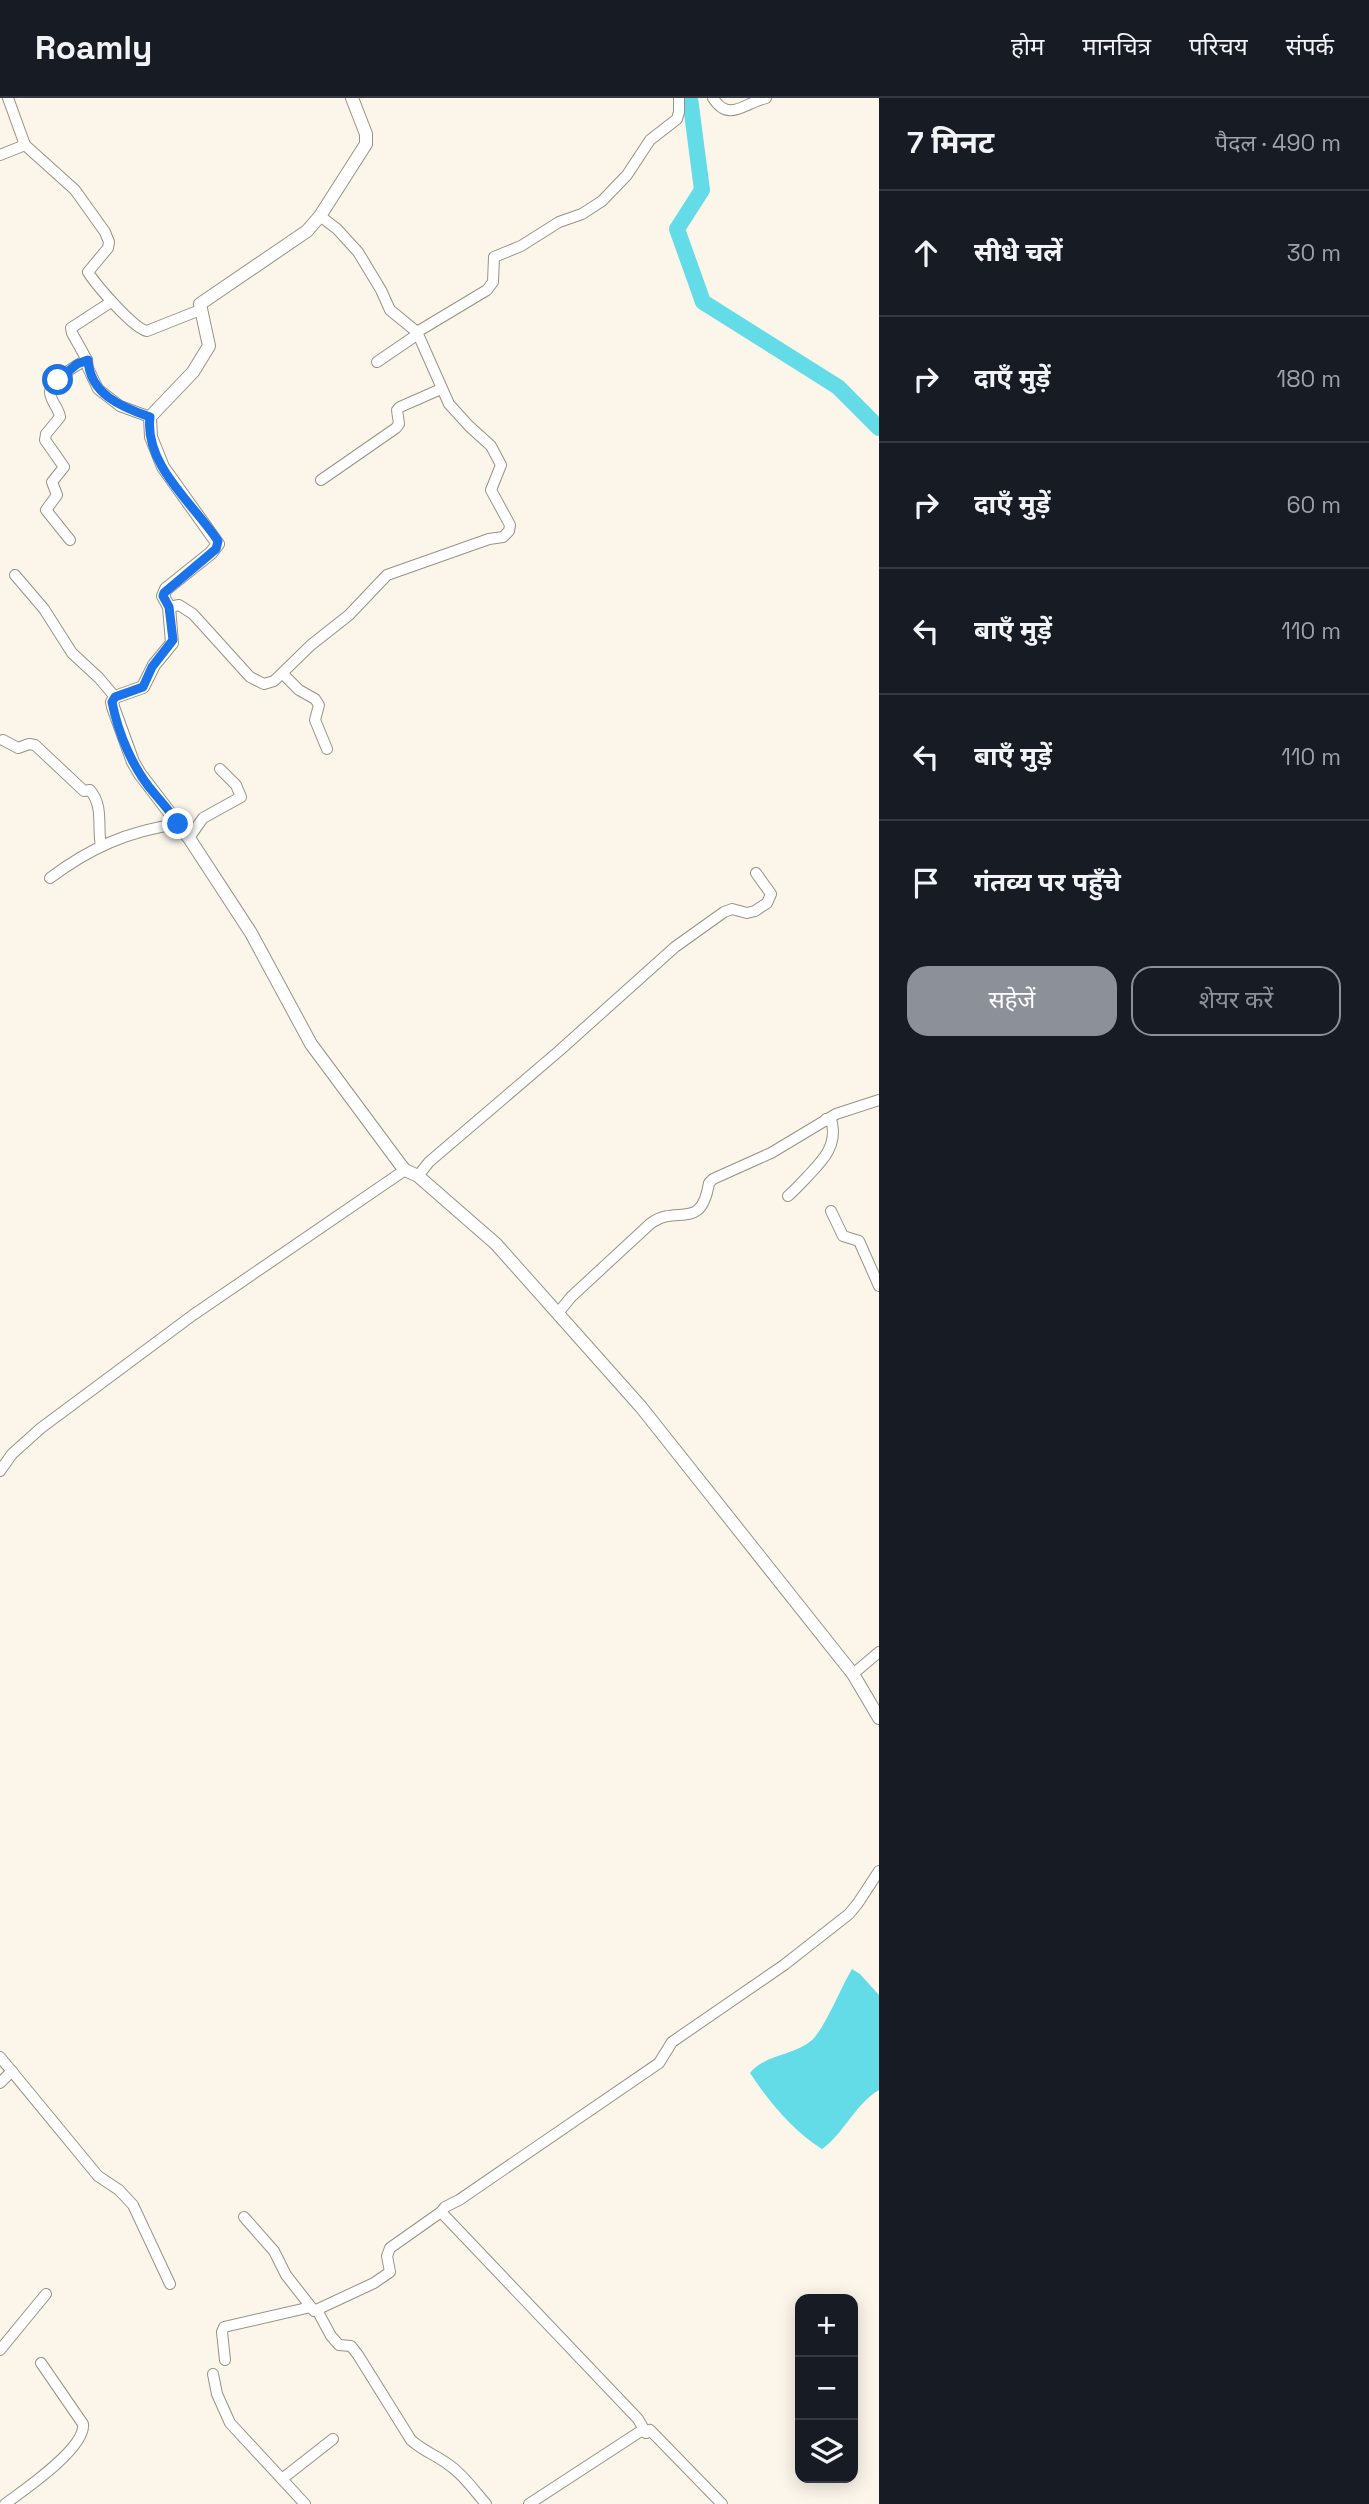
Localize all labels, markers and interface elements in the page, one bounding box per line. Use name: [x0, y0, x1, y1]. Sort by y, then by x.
text: Roamly: [35, 27, 152, 69]
text: होम: [1011, 31, 1044, 62]
text: मानचित्र: [1082, 31, 1151, 62]
text: परिचय: [1189, 31, 1248, 62]
text: संपर्क: [1286, 31, 1334, 62]
text: 7 मिनट: [907, 123, 994, 162]
text: पैदल · 490 m: [1215, 128, 1341, 158]
icon: ahead: [907, 234, 945, 272]
text: सीधे चलें: [974, 235, 1063, 269]
text: 30 m: [1287, 238, 1341, 268]
icon: right: [907, 360, 945, 398]
text: दाएँ मुड़ें: [974, 361, 1050, 395]
route start: [42, 364, 73, 395]
text: 180 m: [1277, 364, 1341, 394]
icon: right: [907, 486, 945, 524]
text: दाएँ मुड़ें: [974, 487, 1050, 521]
text: 60 m: [1286, 490, 1341, 520]
icon: left: [907, 612, 945, 650]
text: बाएँ मुड़ें: [974, 613, 1052, 647]
text: 110 m: [1281, 616, 1341, 646]
icon: left: [907, 738, 945, 776]
text: बाएँ मुड़ें: [974, 739, 1052, 773]
text: 110 m: [1281, 742, 1341, 772]
route end: [162, 808, 193, 839]
icon: arrive: [907, 864, 945, 902]
text: गंतव्य पर पहुँचे: [974, 865, 1121, 899]
button: सहेजें: [907, 966, 1117, 1036]
button: शेयर करें: [1131, 966, 1341, 1036]
map controls: [795, 2294, 858, 2483]
button: +: [795, 2294, 858, 2357]
button: −: [795, 2357, 858, 2420]
button: layers: [795, 2420, 858, 2483]

